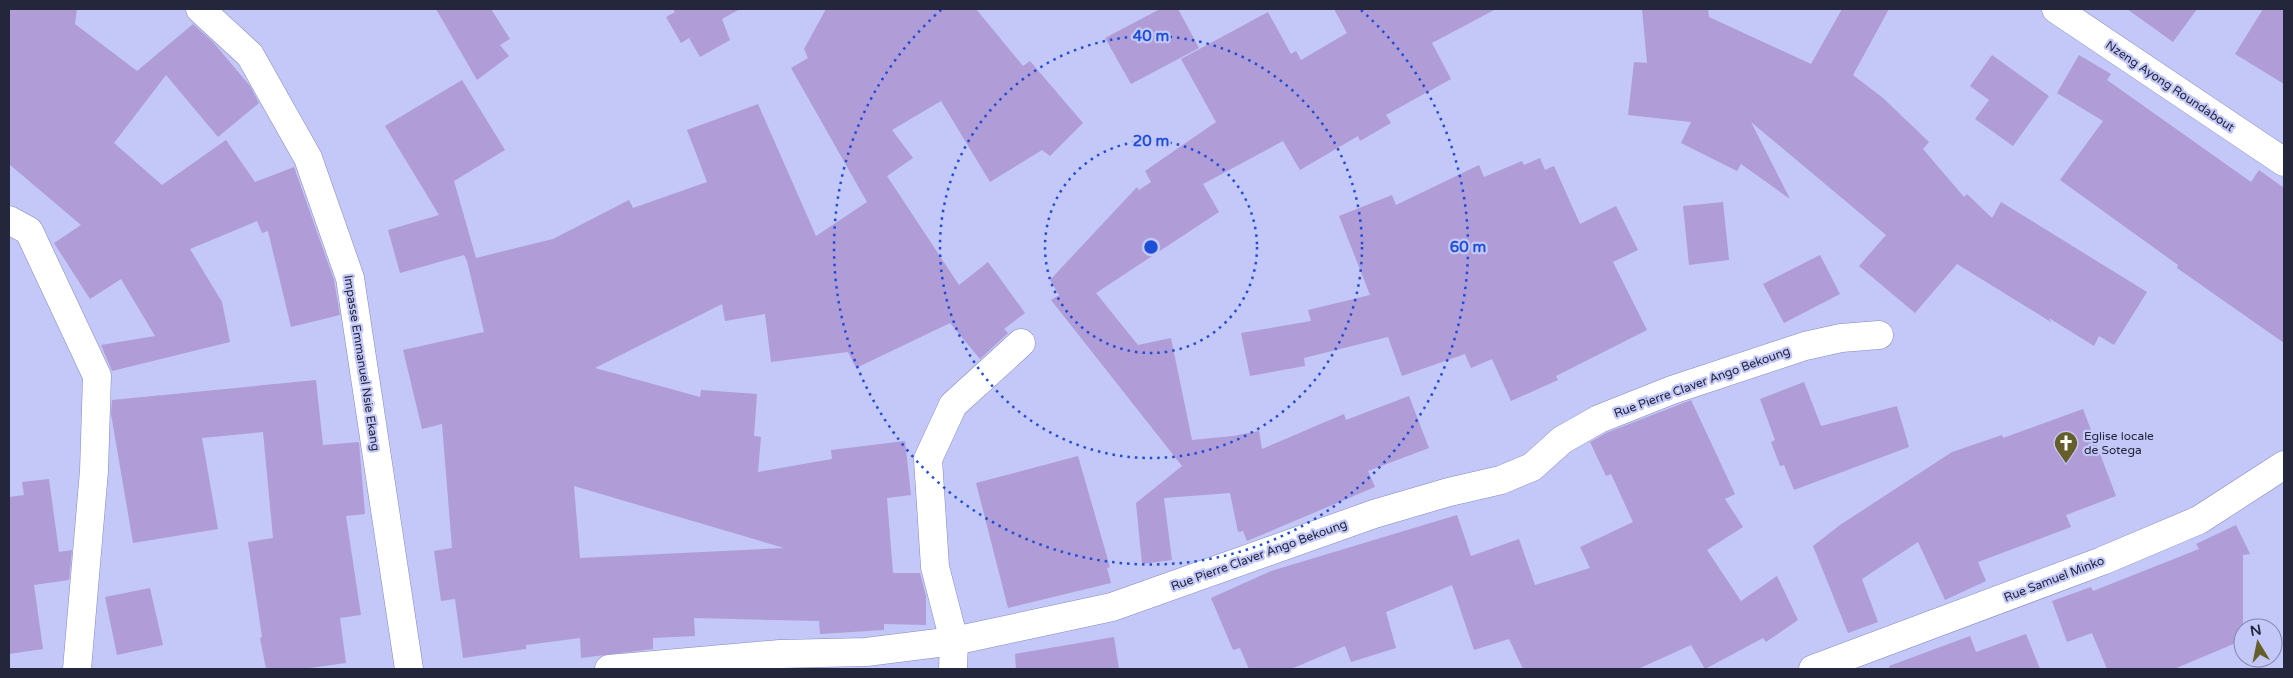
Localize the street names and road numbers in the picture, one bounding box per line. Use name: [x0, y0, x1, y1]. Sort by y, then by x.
street label: Nzeng Ayong Roundabout: [2103, 38, 2237, 135]
street label: Impasse Emmanuel Nsie Ekang: [341, 274, 383, 452]
street label: Rue Pierre Claver Ango Bekoung: [1612, 344, 1792, 420]
street label: Rue Pierre Claver Ango Bekoung: [1169, 517, 1349, 593]
street label: Rue Samuel Minko: [2002, 553, 2106, 605]

